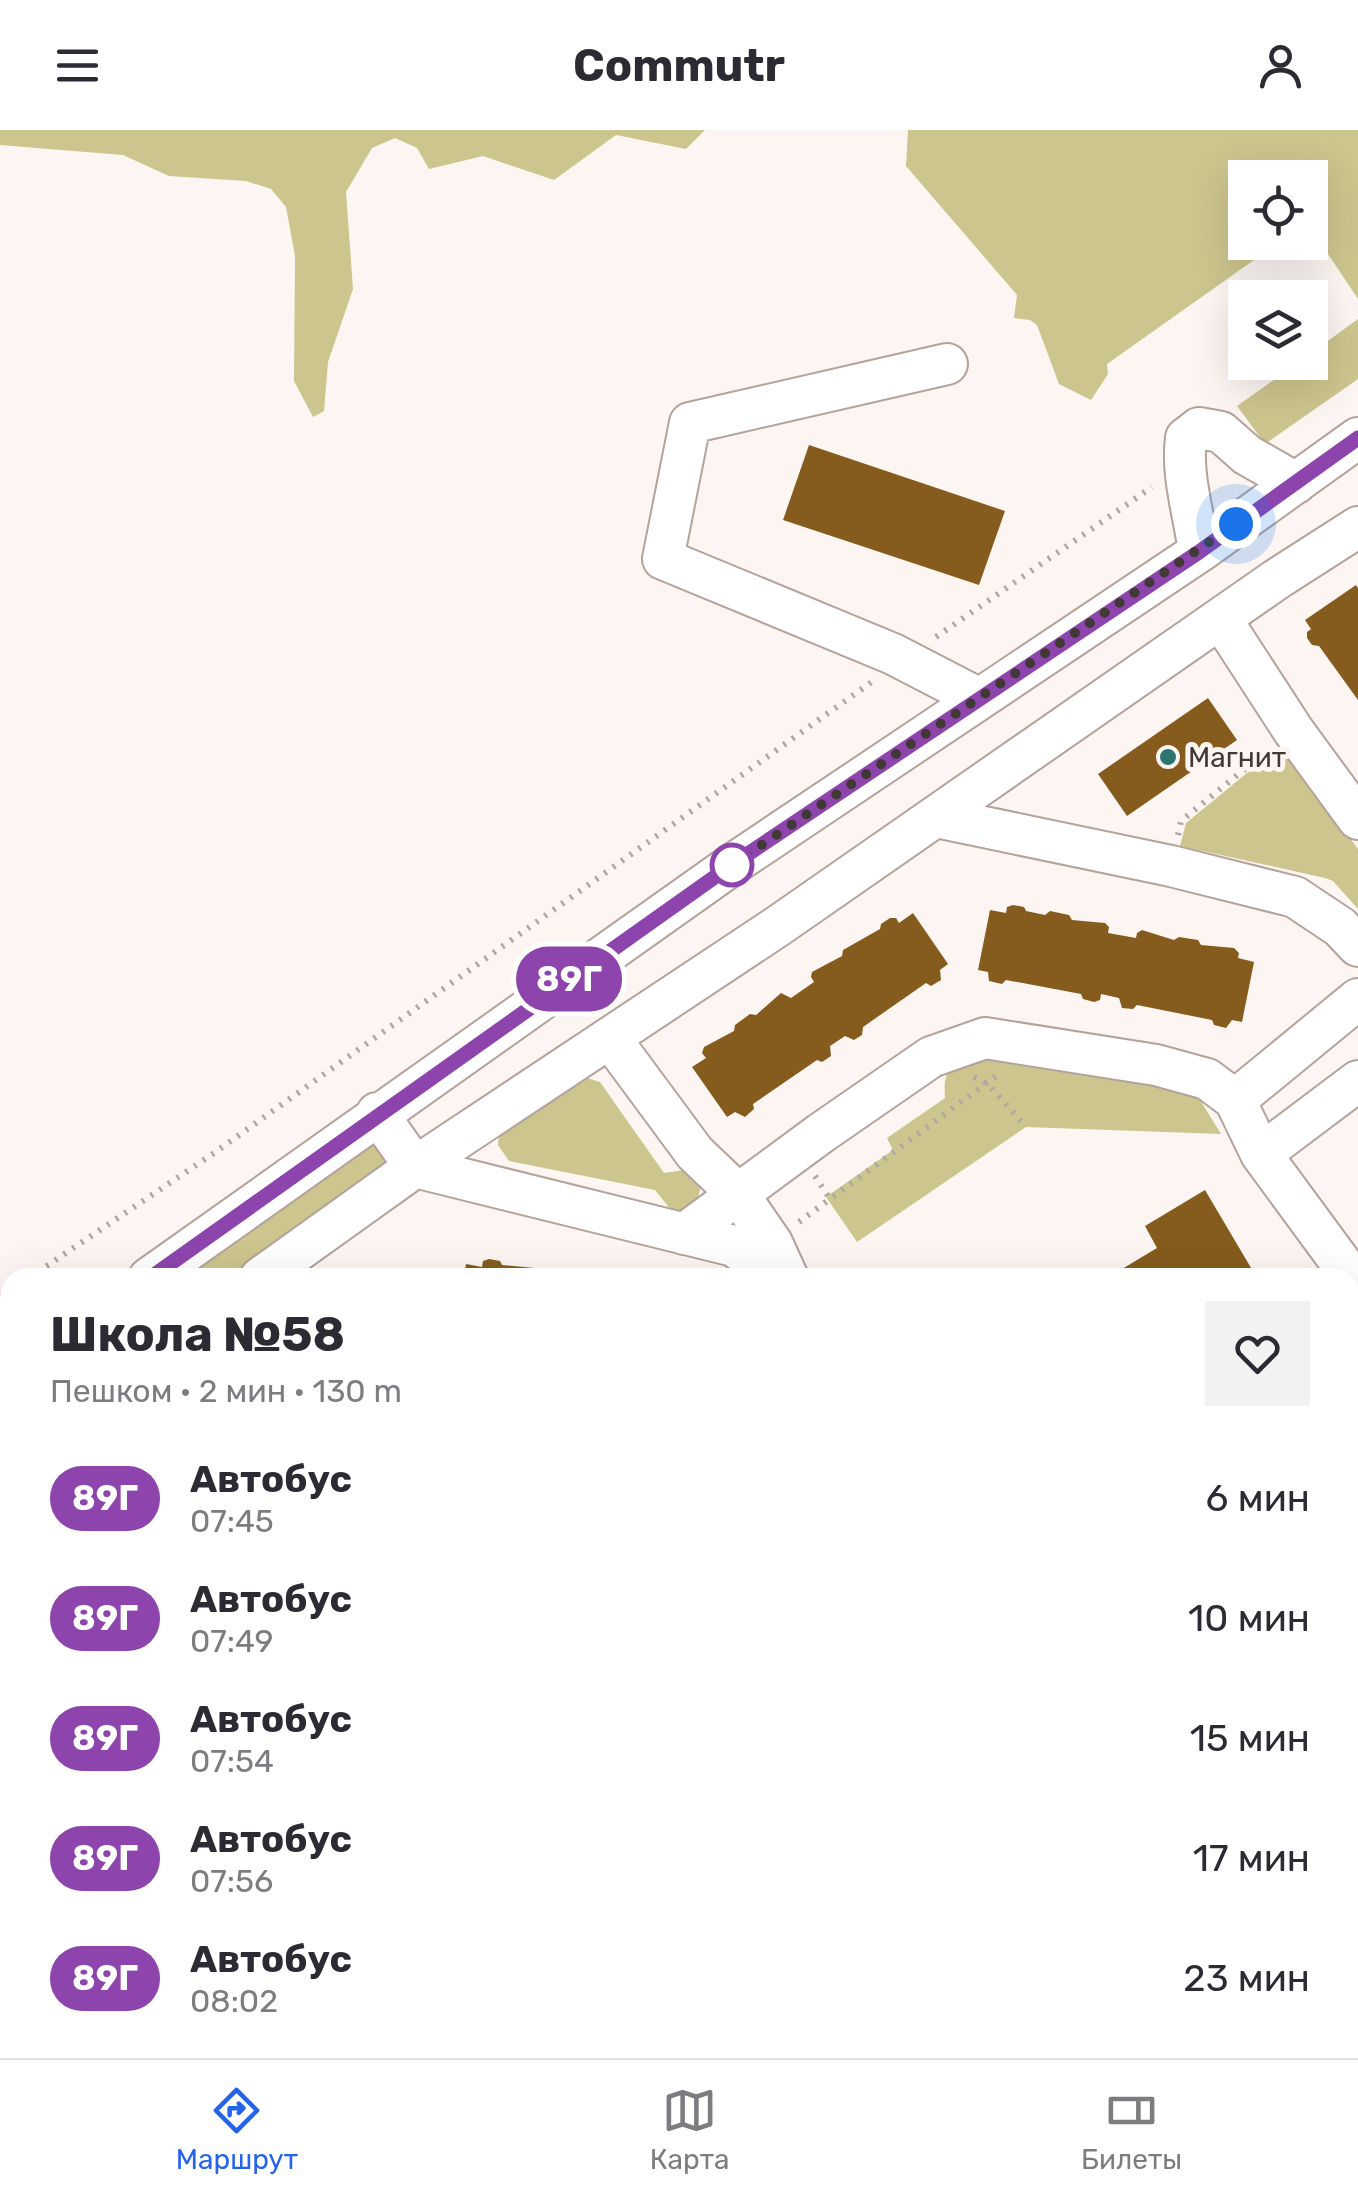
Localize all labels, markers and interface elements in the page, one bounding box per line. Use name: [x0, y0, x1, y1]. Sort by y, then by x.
icon: menu: [50, 38, 105, 93]
icon: person: [1253, 38, 1308, 93]
text: Commutr: [573, 39, 785, 92]
map controls: [1228, 160, 1328, 380]
button: locate: [1228, 160, 1328, 260]
button: layers: [1228, 280, 1328, 380]
your location: [1211, 499, 1261, 549]
place label: Магнит: [1188, 741, 1286, 774]
marker: Магнит: [1157, 746, 1179, 768]
unlabelled marker: [711, 844, 753, 886]
line badge: 89Г: [512, 946, 626, 1012]
text: 89Г: [536, 958, 602, 1000]
button: heart: [1205, 1301, 1310, 1406]
text: Школа №58: [50, 1306, 345, 1363]
text: Пешком · 2 мин · 130 m: [50, 1372, 402, 1410]
text: Автобус: [190, 1456, 352, 1502]
text: 6 мин: [1206, 1475, 1310, 1521]
text: 89Г: [72, 1477, 138, 1519]
text: 07:45: [190, 1502, 274, 1540]
text: Автобус: [190, 1576, 352, 1622]
text: 10 мин: [1188, 1595, 1310, 1641]
text: 89Г: [72, 1597, 138, 1639]
text: 07:49: [190, 1622, 274, 1660]
text: Автобус: [190, 1696, 352, 1742]
text: 15 мин: [1190, 1715, 1310, 1761]
text: 89Г: [72, 1717, 138, 1759]
text: 07:54: [190, 1742, 274, 1780]
text: Автобус: [190, 1816, 352, 1862]
text: 17 мин: [1193, 1835, 1310, 1881]
text: 89Г: [72, 1837, 138, 1879]
text: 07:56: [190, 1862, 273, 1900]
text: Автобус: [190, 1936, 352, 1982]
text: 23 мин: [1183, 1955, 1310, 2001]
text: 89Г: [72, 1957, 138, 1999]
text: 08:02: [190, 1982, 278, 2020]
tab: Маршрут: [176, 2083, 298, 2176]
tab: Карта: [650, 2083, 730, 2176]
tab: Билеты: [1081, 2083, 1182, 2176]

